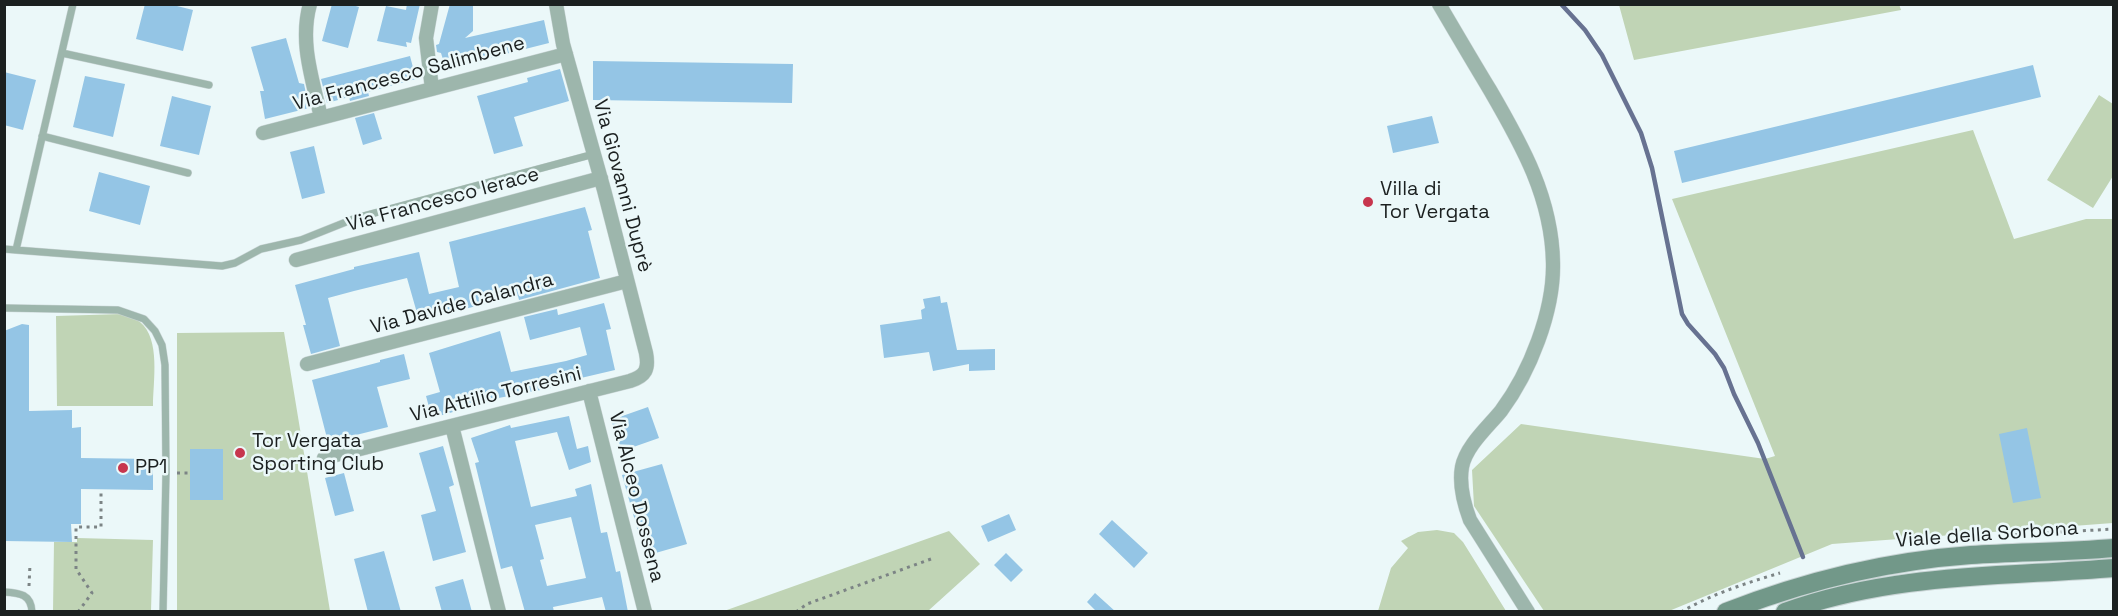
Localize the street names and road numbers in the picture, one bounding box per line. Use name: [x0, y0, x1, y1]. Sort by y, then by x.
street label: Via Francesco Salimbene: [290, 31, 528, 117]
street label: Via Giovanni Duprè: [587, 97, 657, 275]
street label: Via Francesco Ierace: [344, 163, 542, 237]
street label: Via Davide Calandra: [368, 268, 556, 340]
street label: Via Attilio Torresini: [408, 362, 584, 428]
street label: Via Alceo Dossena: [603, 409, 669, 585]
street label: Viale della Sorbona: [1895, 517, 2079, 553]

